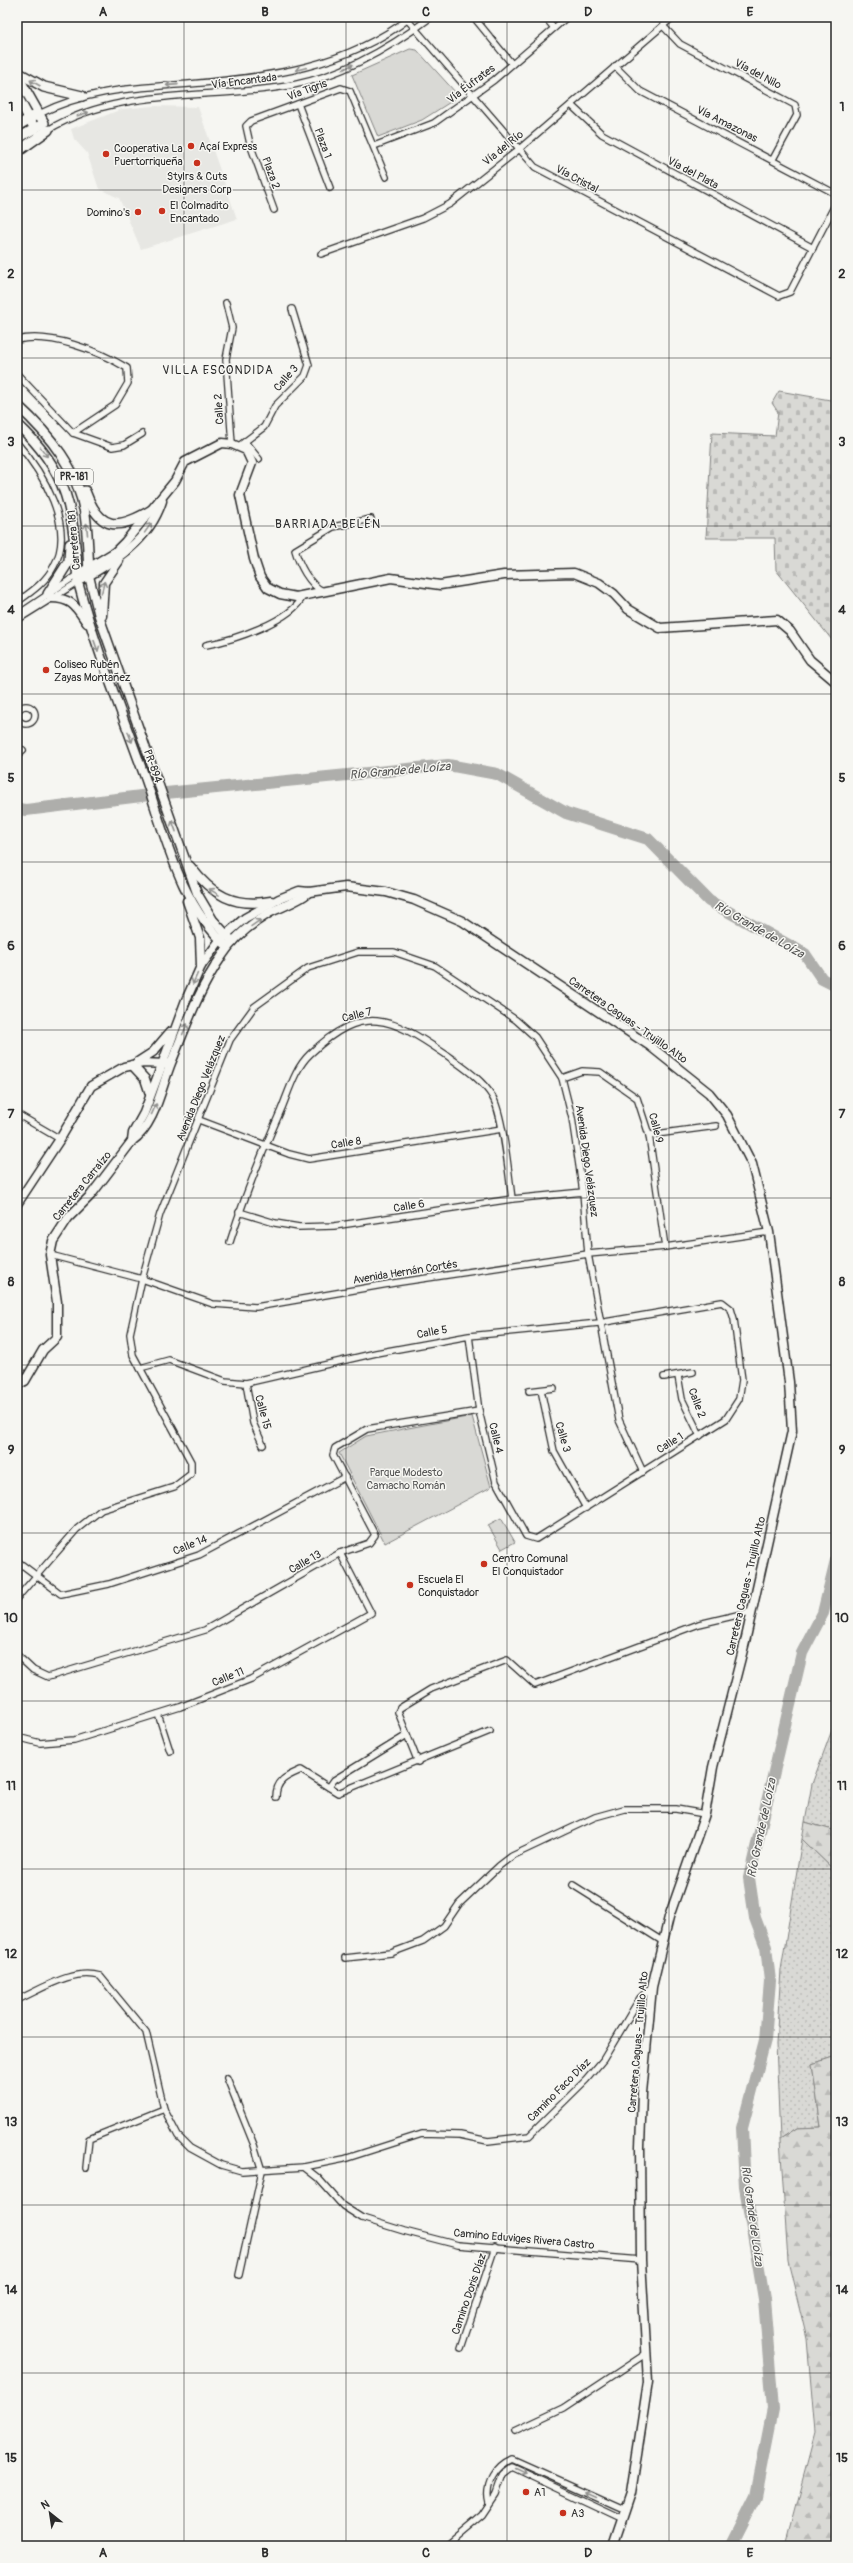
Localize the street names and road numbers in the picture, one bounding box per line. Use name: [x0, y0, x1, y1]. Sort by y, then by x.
street label: Vía del Nilo: [732, 56, 784, 92]
street label: Vía Éufrates: [444, 62, 498, 106]
street label: Vía Encantada: [211, 71, 277, 91]
street label: Vía Tigris: [285, 77, 329, 103]
street label: Vía Amazonas: [694, 103, 760, 145]
street label: Plaza 1: [312, 126, 334, 160]
street label: Vía del Río: [480, 128, 526, 168]
street label: Vía del Plata: [665, 154, 721, 192]
street label: Plaza 2: [259, 155, 283, 191]
street label: Vía Cristal: [553, 162, 601, 196]
street label: Calle 3: [271, 362, 301, 394]
street label: Calle 2: [211, 393, 227, 425]
road number: PR-181: [55, 469, 93, 485]
street label: Carretera 181: [65, 509, 83, 571]
street label: PR-894: [141, 747, 165, 785]
street label: Carretera Caguas - Trujillo Alto: [566, 974, 690, 1066]
street label: Calle 7: [340, 1005, 374, 1025]
street label: Avenida Diego Velázquez: [174, 1033, 228, 1143]
street label: Avenida Diego Velázquez: [573, 1104, 601, 1218]
street label: Calle 9: [646, 1112, 666, 1145]
street label: Calle 8: [330, 1134, 363, 1152]
street label: Carretera Carraízo: [50, 1148, 114, 1223]
street label: Calle 6: [392, 1197, 426, 1215]
street label: Avenida Hernán Cortés: [352, 1257, 458, 1287]
street label: Calle 5: [416, 1323, 448, 1341]
street label: Calle 2: [685, 1386, 709, 1420]
street label: Calle 15: [252, 1393, 274, 1431]
street label: Calle 3: [552, 1420, 574, 1454]
street label: Calle 4: [486, 1421, 506, 1455]
street label: Calle 1: [654, 1430, 686, 1456]
street label: Carretera Caguas - Trujillo Alto: [724, 1515, 768, 1657]
street label: Calle 14: [171, 1532, 210, 1558]
street label: Calle 13: [286, 1548, 324, 1576]
street label: Calle 11: [210, 1665, 246, 1689]
street label: Carretera Caguas - Trujillo Alto: [625, 1971, 651, 2113]
street label: Camino Faco Díaz: [525, 2056, 593, 2124]
street label: Camino Eduviges Rivera Castro: [453, 2226, 595, 2252]
street label: Camino Doris Díaz: [449, 2251, 489, 2336]

